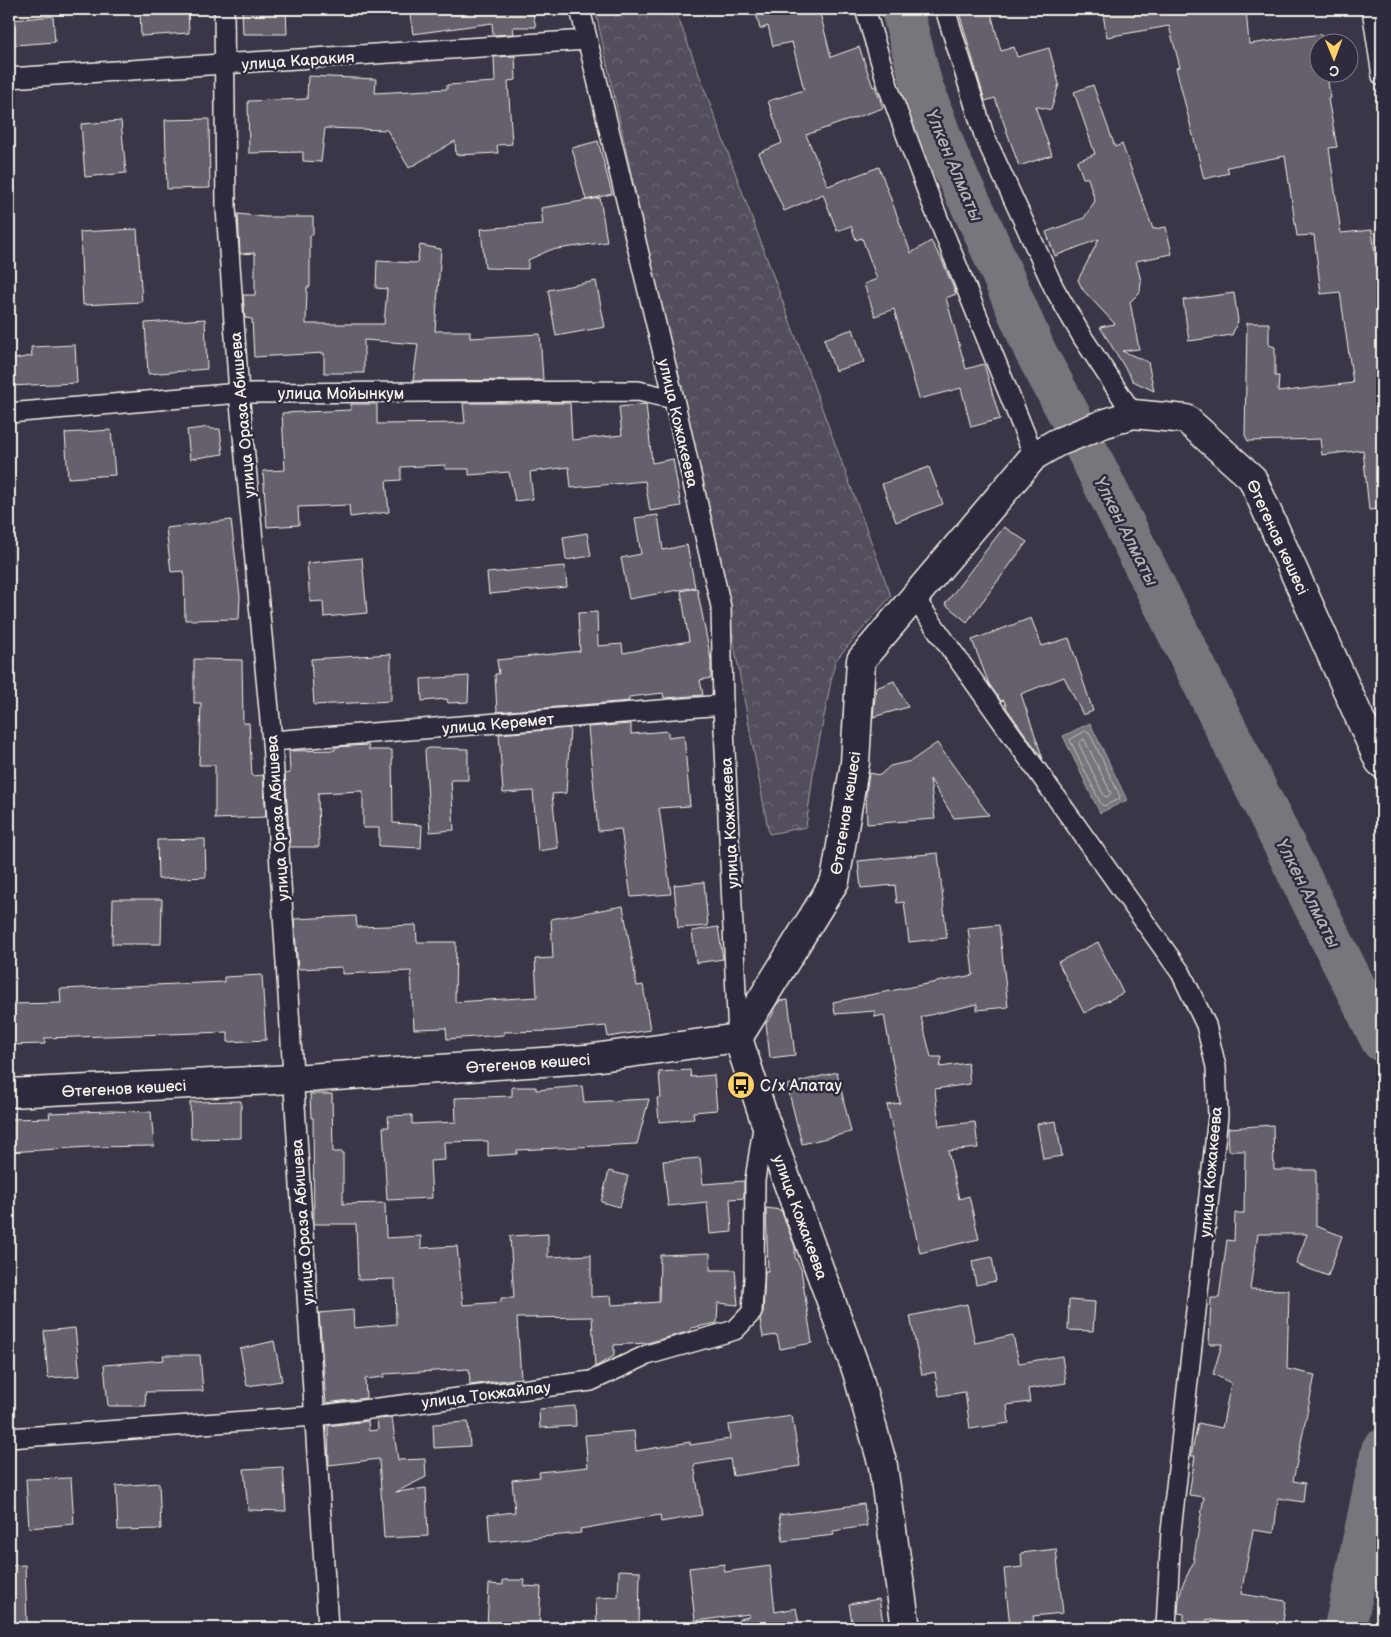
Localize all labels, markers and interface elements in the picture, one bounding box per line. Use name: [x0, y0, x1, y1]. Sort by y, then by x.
north arrow: [1308, 32, 1358, 82]
street label: улица Каракия: [241, 48, 355, 75]
text: С: [1329, 62, 1339, 79]
water label: Үлкен Алматы: [920, 106, 987, 225]
street label: улица Ораза Абишева: [227, 331, 260, 499]
street label: улица Кожакеева: [653, 357, 702, 490]
street label: улица Мойынкум: [278, 385, 404, 404]
water label: Үлкен Алматы: [1089, 473, 1162, 590]
street label: Өтегенов көшесі: [1242, 477, 1312, 598]
street label: улица Керемет: [441, 710, 556, 739]
street label: улица Ораза Абишева: [263, 734, 294, 902]
street label: Өтегенов көшесі: [827, 750, 866, 876]
street label: улица Кожакеева: [718, 756, 743, 889]
water label: Үлкен Алматы: [1271, 835, 1344, 952]
street label: Өтегенов көшесі: [465, 1051, 591, 1078]
bus stop icon: С/х Алатау: [726, 1070, 756, 1100]
street label: Өтегенов көшесі: [61, 1077, 187, 1102]
place label: С/х Алатау: [760, 1077, 842, 1096]
street label: улица Кожакеева: [1196, 1105, 1227, 1238]
street label: улица Ораза Абишева: [288, 1138, 319, 1306]
street label: улица Кожакеева: [768, 1152, 831, 1283]
street label: улица Токжайлау: [420, 1378, 553, 1413]

